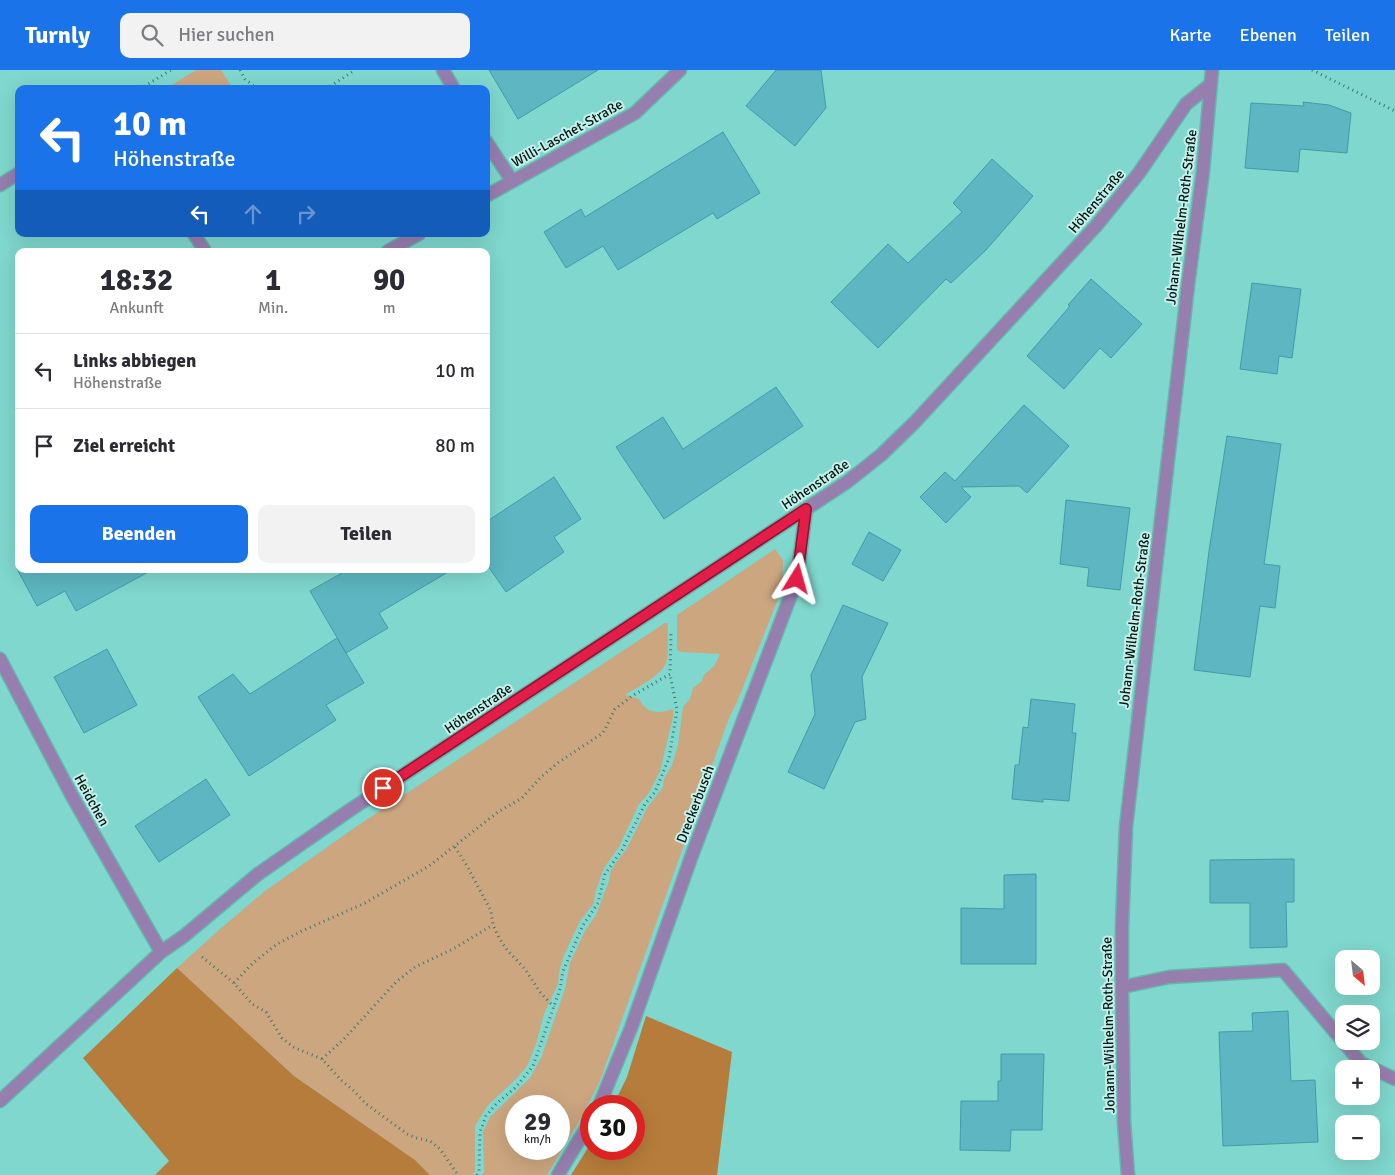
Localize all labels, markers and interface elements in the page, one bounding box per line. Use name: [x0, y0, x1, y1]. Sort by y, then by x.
search box: [120, 13, 470, 58]
text: Turnly: [25, 20, 90, 50]
icon: search: [138, 21, 166, 49]
text: Hier suchen: [178, 23, 275, 47]
text: Karte: [1169, 24, 1211, 46]
text: Ebenen: [1239, 24, 1297, 46]
text: Teilen: [1325, 24, 1370, 46]
street label: Willi-Laschet-Straße: [509, 96, 626, 171]
text: 10 m: [113, 102, 187, 145]
icon: left: [30, 105, 95, 170]
street label: Johann-Wilhelm-Roth-Straße: [1162, 128, 1201, 306]
text: Höhenstraße: [113, 145, 236, 172]
street label: Höhenstraße: [1065, 166, 1128, 237]
icon: left: [186, 200, 214, 228]
icon: ahead: [239, 200, 267, 228]
icon: right: [292, 200, 320, 228]
text: 18:32: [100, 262, 173, 299]
text: 1: [265, 262, 281, 299]
text: 90: [373, 262, 405, 299]
text: Ankunft: [109, 298, 164, 318]
text: Min.: [258, 298, 288, 318]
text: m: [383, 298, 395, 318]
text: Links abbiegen: [73, 349, 196, 373]
icon: left: [30, 357, 58, 385]
text: 10 m: [435, 359, 475, 383]
text: Höhenstraße: [73, 373, 162, 393]
icon: arrive: [30, 432, 58, 460]
text: Ziel erreicht: [73, 434, 175, 458]
text: 80 m: [435, 434, 475, 458]
street label: Höhenstraße: [778, 456, 852, 513]
button: Beenden: [30, 505, 248, 563]
button: Teilen: [258, 505, 475, 563]
street label: Johann-Wilhelm-Roth-Straße: [1115, 531, 1154, 709]
position arrow: [770, 552, 822, 604]
street label: Höhenstraße: [441, 680, 515, 737]
street label: Dreckerbusch: [673, 763, 718, 845]
pin: [362, 767, 404, 809]
street label: Heidchen: [70, 771, 113, 829]
icon: arrive: [369, 774, 397, 802]
street label: Johann-Wilhelm-Roth-Straße: [1098, 937, 1119, 1113]
north arrow: [1335, 950, 1380, 995]
map controls: [1335, 950, 1380, 1160]
button: layers: [1335, 1005, 1380, 1050]
button: +: [1335, 1060, 1380, 1105]
speed limit sign: 30: [580, 1095, 645, 1160]
text: 29: [524, 1106, 551, 1137]
button: −: [1335, 1115, 1380, 1160]
text: km/h: [524, 1132, 551, 1147]

